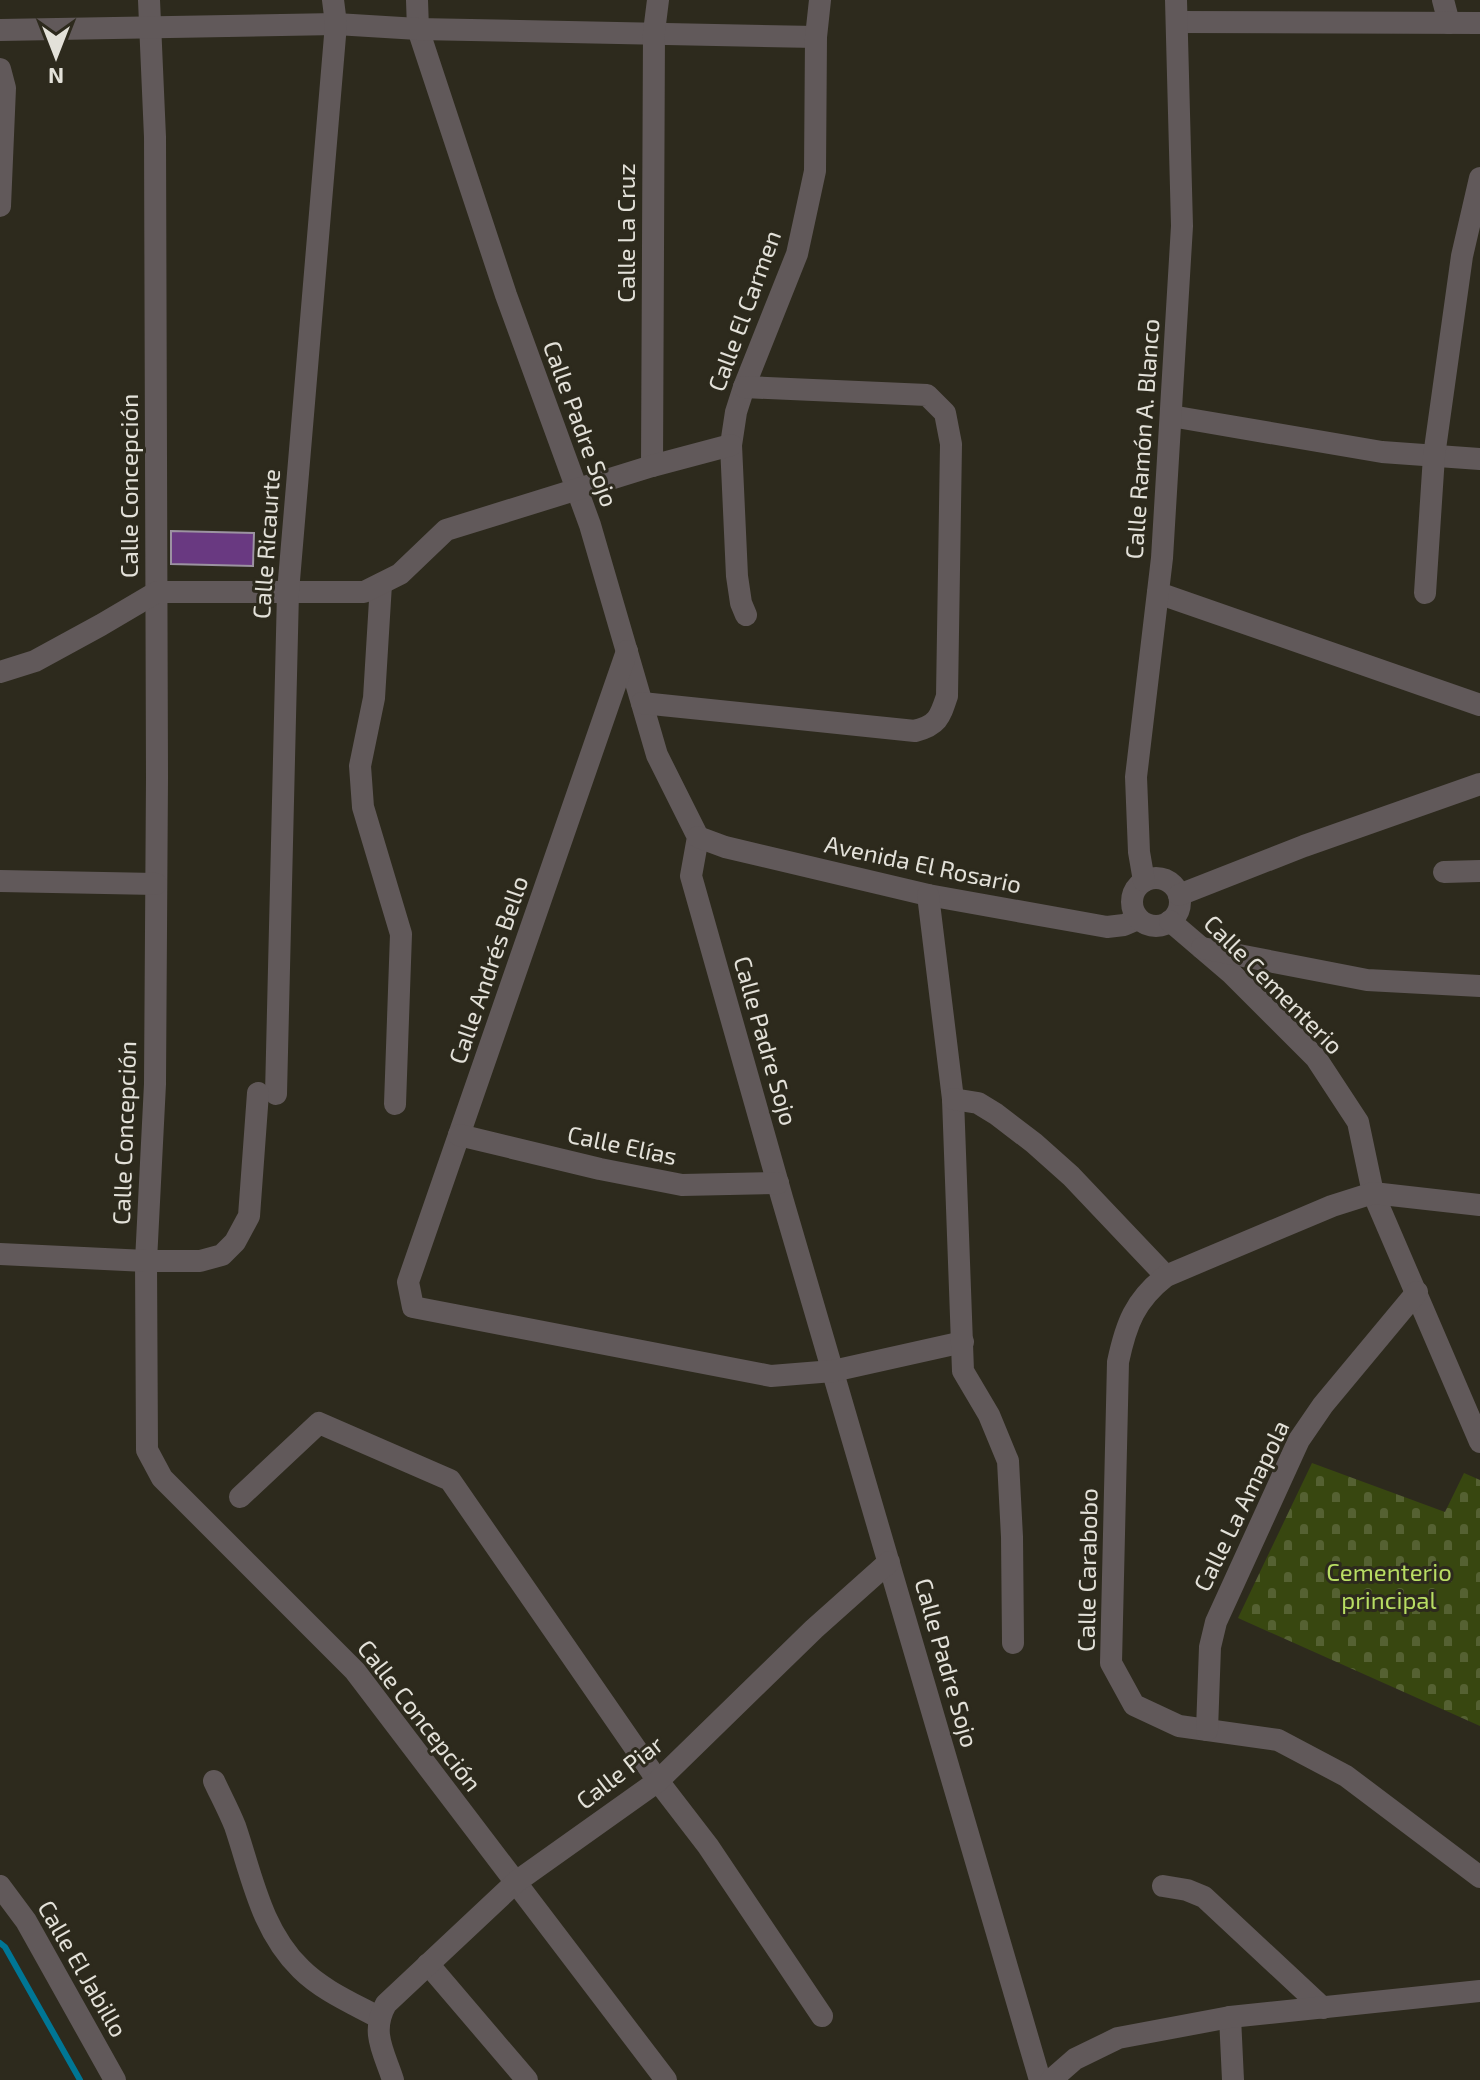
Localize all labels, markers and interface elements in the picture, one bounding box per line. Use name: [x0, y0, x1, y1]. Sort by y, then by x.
north arrow: [16, 16, 96, 96]
text: N: [48, 64, 64, 90]
street label: Calle La Cruz: [611, 163, 640, 303]
street label: Calle El Carmen: [701, 226, 786, 395]
street label: Calle Ramón A. Blanco: [1119, 318, 1164, 560]
street label: Calle Padre Sojo: [538, 336, 625, 510]
street label: Calle Concepción: [114, 394, 143, 578]
street label: Calle Ricaurte: [246, 468, 285, 620]
street label: Avenida El Rosario: [822, 829, 1024, 899]
street label: Calle Andrés Bello: [442, 872, 533, 1067]
street label: Calle Cementerio: [1198, 908, 1350, 1060]
street label: Calle Padre Sojo: [728, 953, 804, 1129]
street label: Calle Concepción: [106, 1040, 141, 1226]
street label: Calle Elías: [565, 1119, 680, 1170]
street label: Calle La Amapola: [1187, 1415, 1295, 1596]
street label: Calle Carabobo: [1071, 1488, 1102, 1652]
park label: Cementerio principal: [1326, 1557, 1452, 1614]
street label: Calle Padre Sojo: [909, 1575, 985, 1751]
street label: Calle Concepción: [352, 1634, 488, 1797]
street label: Calle Piar: [570, 1729, 669, 1815]
street label: Calle El Jabillo: [32, 1895, 134, 2042]

